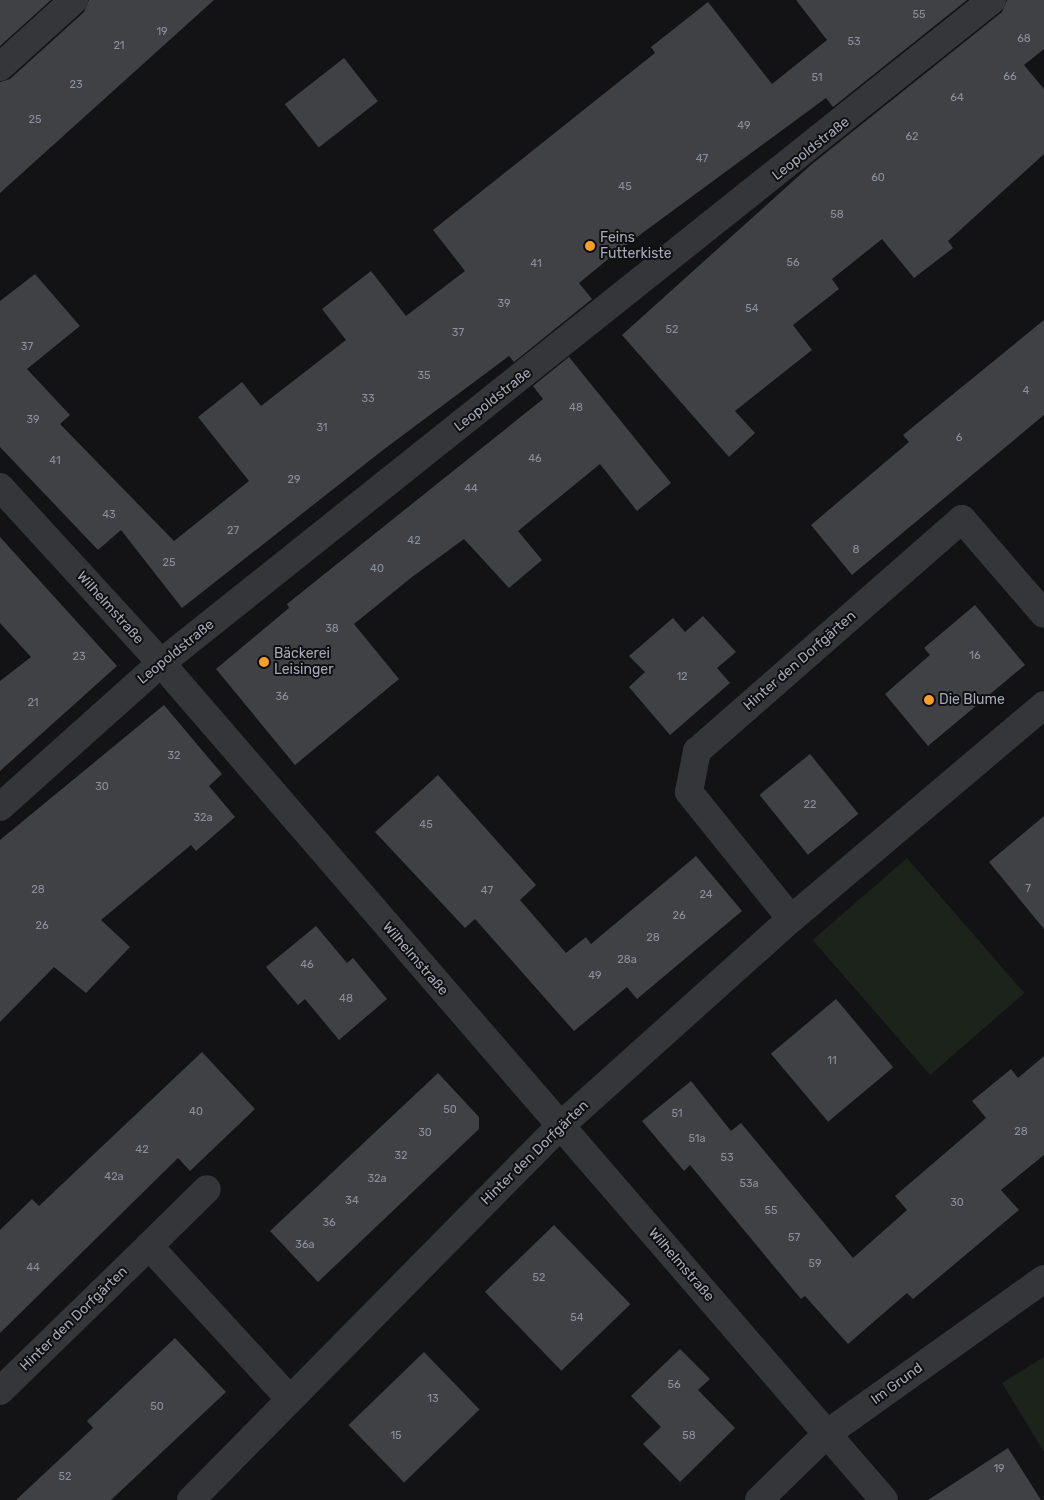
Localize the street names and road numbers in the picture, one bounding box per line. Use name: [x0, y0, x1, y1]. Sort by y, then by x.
street label: Leopoldstraße: [769, 114, 853, 184]
street label: Leopoldstraße: [451, 365, 535, 435]
street label: Wilhelmstraße: [73, 568, 147, 648]
street label: Hinter den Dorfgärten: [740, 608, 860, 714]
street label: Leopoldstraße: [134, 616, 218, 688]
street label: Wilhelmstraße: [379, 919, 451, 999]
street label: Hinter den Dorfgärten: [478, 1097, 592, 1209]
street label: Wilhelmstraße: [645, 1225, 717, 1305]
street label: Hinter den Dorfgärten: [17, 1263, 131, 1375]
street label: Im Grund: [868, 1360, 926, 1408]

